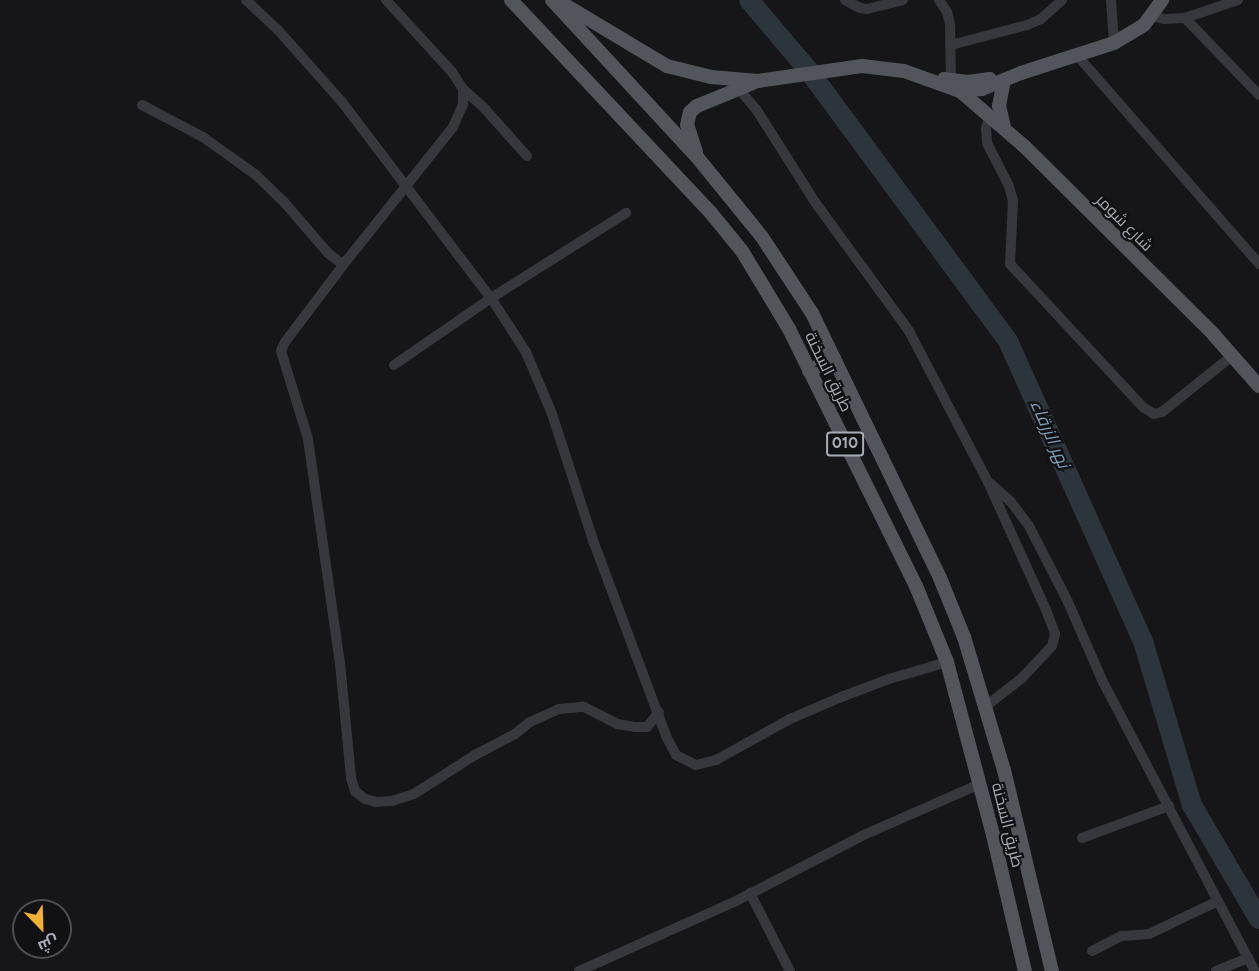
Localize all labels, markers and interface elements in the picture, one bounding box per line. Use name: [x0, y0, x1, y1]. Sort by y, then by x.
street label: شارع شومر: [1092, 191, 1156, 255]
street label: طريق السخنة: [800, 329, 856, 415]
water label: نهر الزرقاء: [1025, 396, 1075, 472]
road number: 010: [826, 432, 864, 456]
street label: طريق السخنة: [987, 781, 1027, 869]
north arrow: [12, 899, 72, 959]
text: ش: [35, 931, 62, 957]

